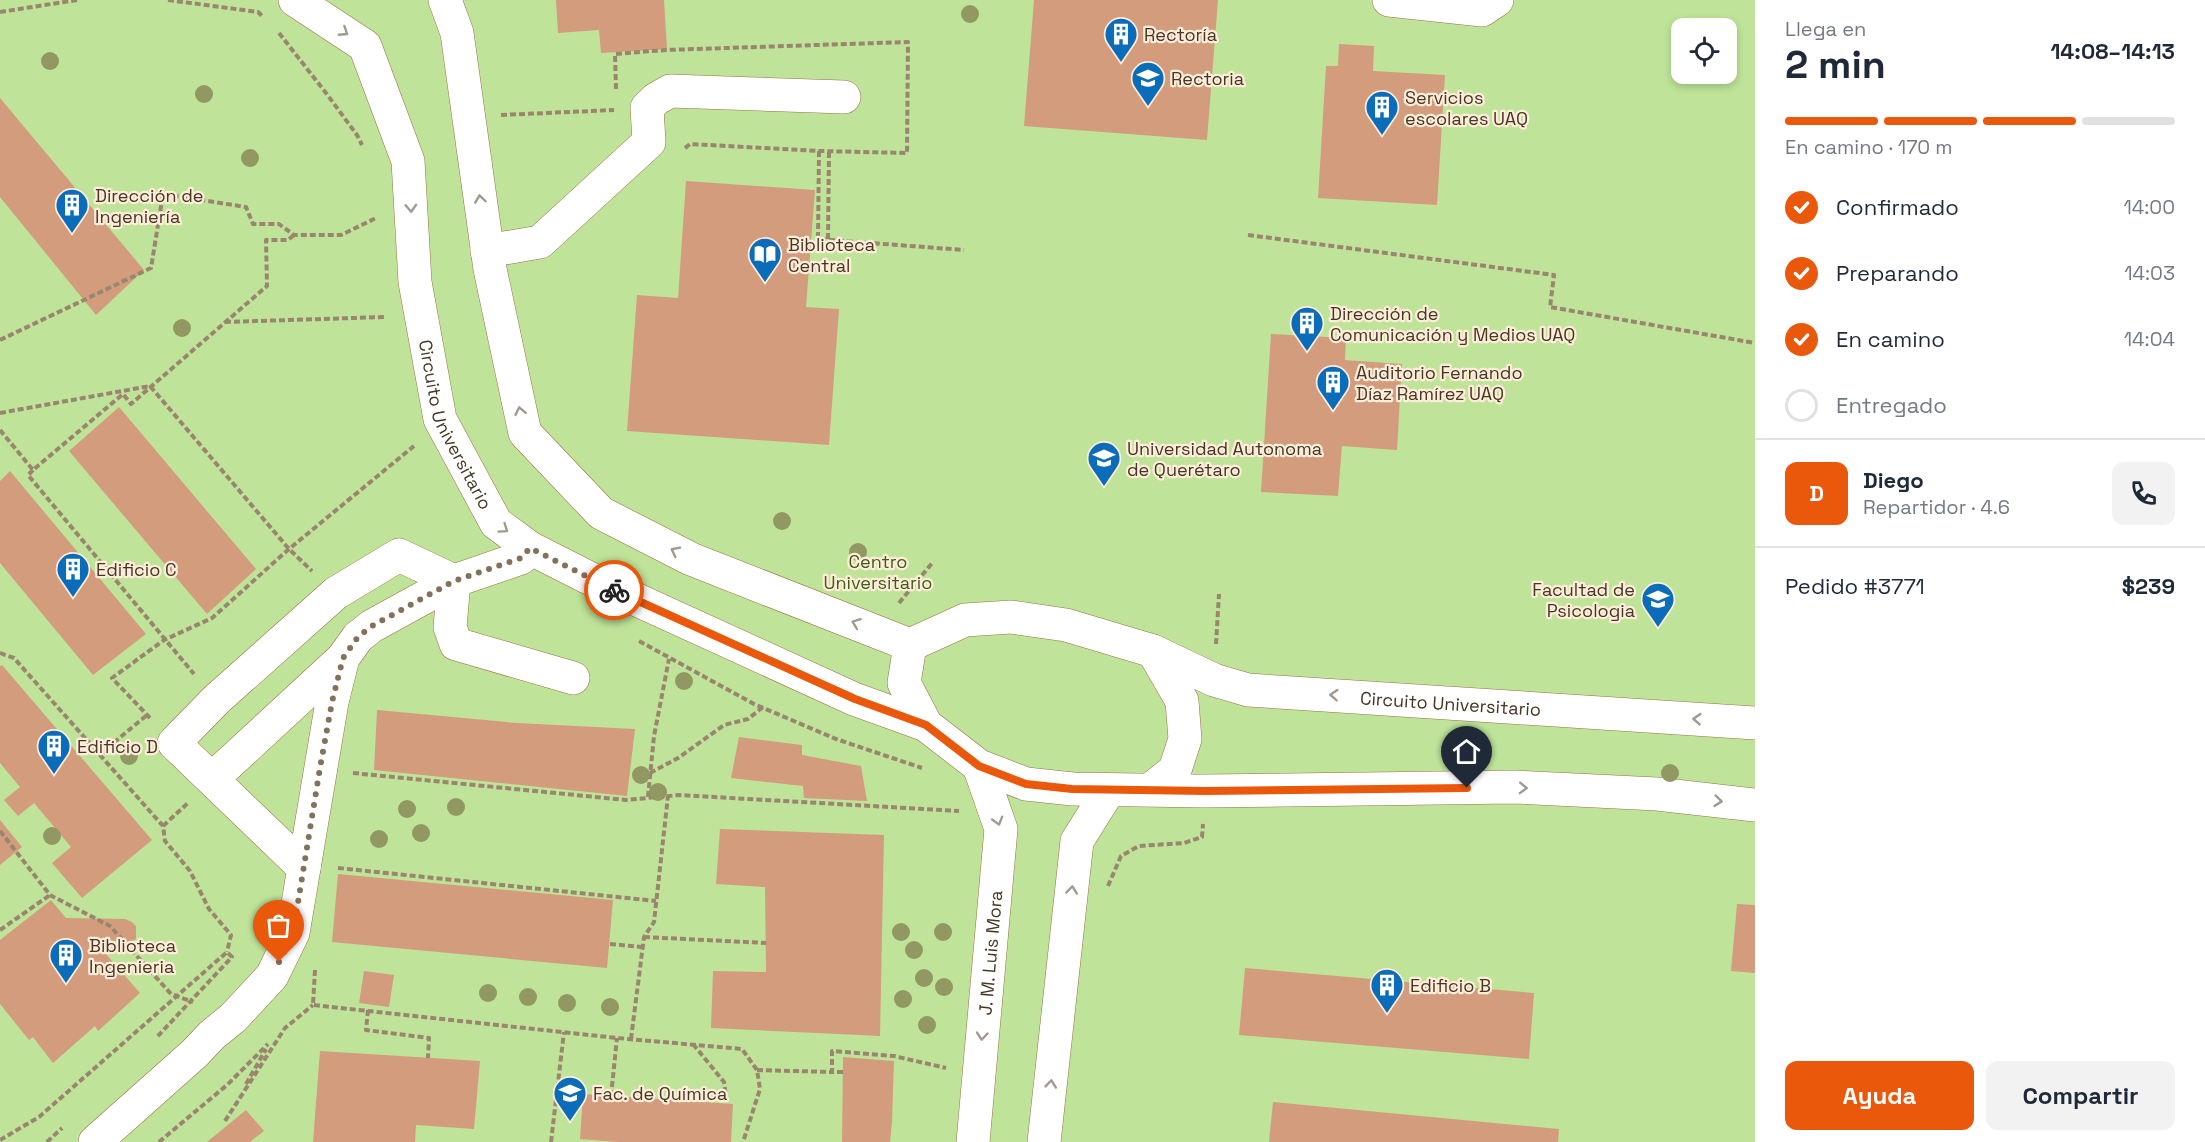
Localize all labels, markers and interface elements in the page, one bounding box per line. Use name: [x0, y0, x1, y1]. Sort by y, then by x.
building icon: Rectoría: [1103, 16, 1139, 63]
text: Llega en: [1785, 16, 1866, 42]
map controls: [1671, 18, 1737, 84]
button: locate: [1671, 18, 1737, 84]
place label: Rectoría: [1144, 23, 1217, 46]
one-way arrow: [337, 25, 348, 36]
text: 14:08–14:13: [2050, 37, 2175, 65]
text: 2 min: [1785, 40, 1886, 89]
school or university icon: Rectoria: [1130, 60, 1166, 107]
place label: Rectoria: [1171, 67, 1244, 90]
place label: Servicios escolares UAQ: [1405, 86, 1528, 130]
building icon: Servicios escolares UAQ: [1364, 89, 1400, 136]
text: En camino · 170 m: [1785, 134, 1953, 160]
place label: Dirección de Ingeniería: [95, 184, 203, 228]
building icon: Dirección de Ingeniería: [54, 187, 90, 234]
icon: check: [1785, 191, 1818, 224]
text: Confirmado: [1836, 193, 1959, 221]
one-way arrow: [475, 194, 487, 204]
text: 14:00: [2123, 194, 2175, 220]
one-way arrow: [404, 204, 417, 213]
place label: Biblioteca Central: [788, 233, 875, 277]
library icon: Biblioteca Central: [747, 236, 783, 283]
icon: check: [1785, 257, 1818, 290]
text: Preparando: [1836, 259, 1959, 287]
text: 14:03: [2124, 260, 2175, 286]
place label: Dirección de Comunicación y Medios UAQ: [1330, 302, 1575, 346]
building icon: Dirección de Comunicación y Medios UAQ: [1289, 305, 1325, 352]
icon: check: [1785, 323, 1818, 356]
text: En camino: [1836, 325, 1945, 353]
text: 14:04: [2124, 326, 2175, 352]
street label: Circuito Universitario: [414, 338, 498, 513]
place label: Auditorio Fernando Díaz Ramírez UAQ: [1356, 361, 1523, 405]
building icon: Auditorio Fernando Díaz Ramírez UAQ: [1315, 364, 1351, 411]
text: Entregado: [1836, 391, 1947, 419]
one-way arrow: [514, 406, 527, 416]
place label: Universidad Autonoma de Querétaro: [1127, 437, 1322, 481]
school or university icon: Universidad Autonoma de Querétaro: [1086, 440, 1122, 487]
button: phone: [2112, 462, 2175, 525]
text: Diego: [1863, 466, 1924, 494]
text: D: [1809, 479, 1824, 507]
text: Repartidor · 4.6: [1863, 494, 2010, 520]
one-way arrow: [498, 522, 509, 533]
one-way arrow: [671, 546, 682, 558]
park label: Centro Universitario: [824, 550, 932, 594]
building icon: Edificio C: [55, 551, 91, 598]
place label: Edificio C: [96, 558, 177, 581]
courier: [584, 560, 644, 620]
text: Pedido #3771: [1785, 572, 1925, 600]
text: $239: [2122, 572, 2175, 600]
icon: bike: [598, 574, 631, 607]
place label: Facultad de Psicologia: [1532, 578, 1635, 622]
school or university icon: Facultad de Psicologia: [1640, 581, 1676, 628]
one-way arrow: [851, 618, 862, 631]
street label: Circuito Universitario: [1359, 686, 1542, 721]
one-way arrow: [1330, 689, 1339, 702]
one-way arrow: [1692, 713, 1701, 726]
pin: [1441, 726, 1492, 788]
building icon: Edificio D: [36, 728, 72, 775]
place label: Edificio D: [77, 735, 158, 758]
icon: home: [1450, 735, 1483, 768]
one-way arrow: [1519, 781, 1528, 794]
one-way arrow: [1713, 794, 1722, 806]
one-way arrow: [991, 815, 1003, 826]
one-way arrow: [1065, 885, 1078, 895]
street label: J. M. Luis Mora: [973, 889, 1007, 1016]
pin: [253, 900, 304, 962]
icon: bag: [262, 909, 295, 942]
place label: Biblioteca Ingenieria: [89, 934, 176, 978]
building icon: Biblioteca Ingenieria: [48, 937, 84, 984]
building icon: Edificio B: [1369, 967, 1405, 1014]
place label: Edificio B: [1410, 974, 1491, 997]
one-way arrow: [976, 1031, 989, 1040]
button: Ayuda: [1785, 1061, 1974, 1130]
button: Compartir: [1986, 1061, 2175, 1130]
school or university icon: Fac. de Química: [552, 1075, 588, 1122]
one-way arrow: [1044, 1079, 1056, 1088]
place label: Fac. de Química: [593, 1082, 727, 1105]

